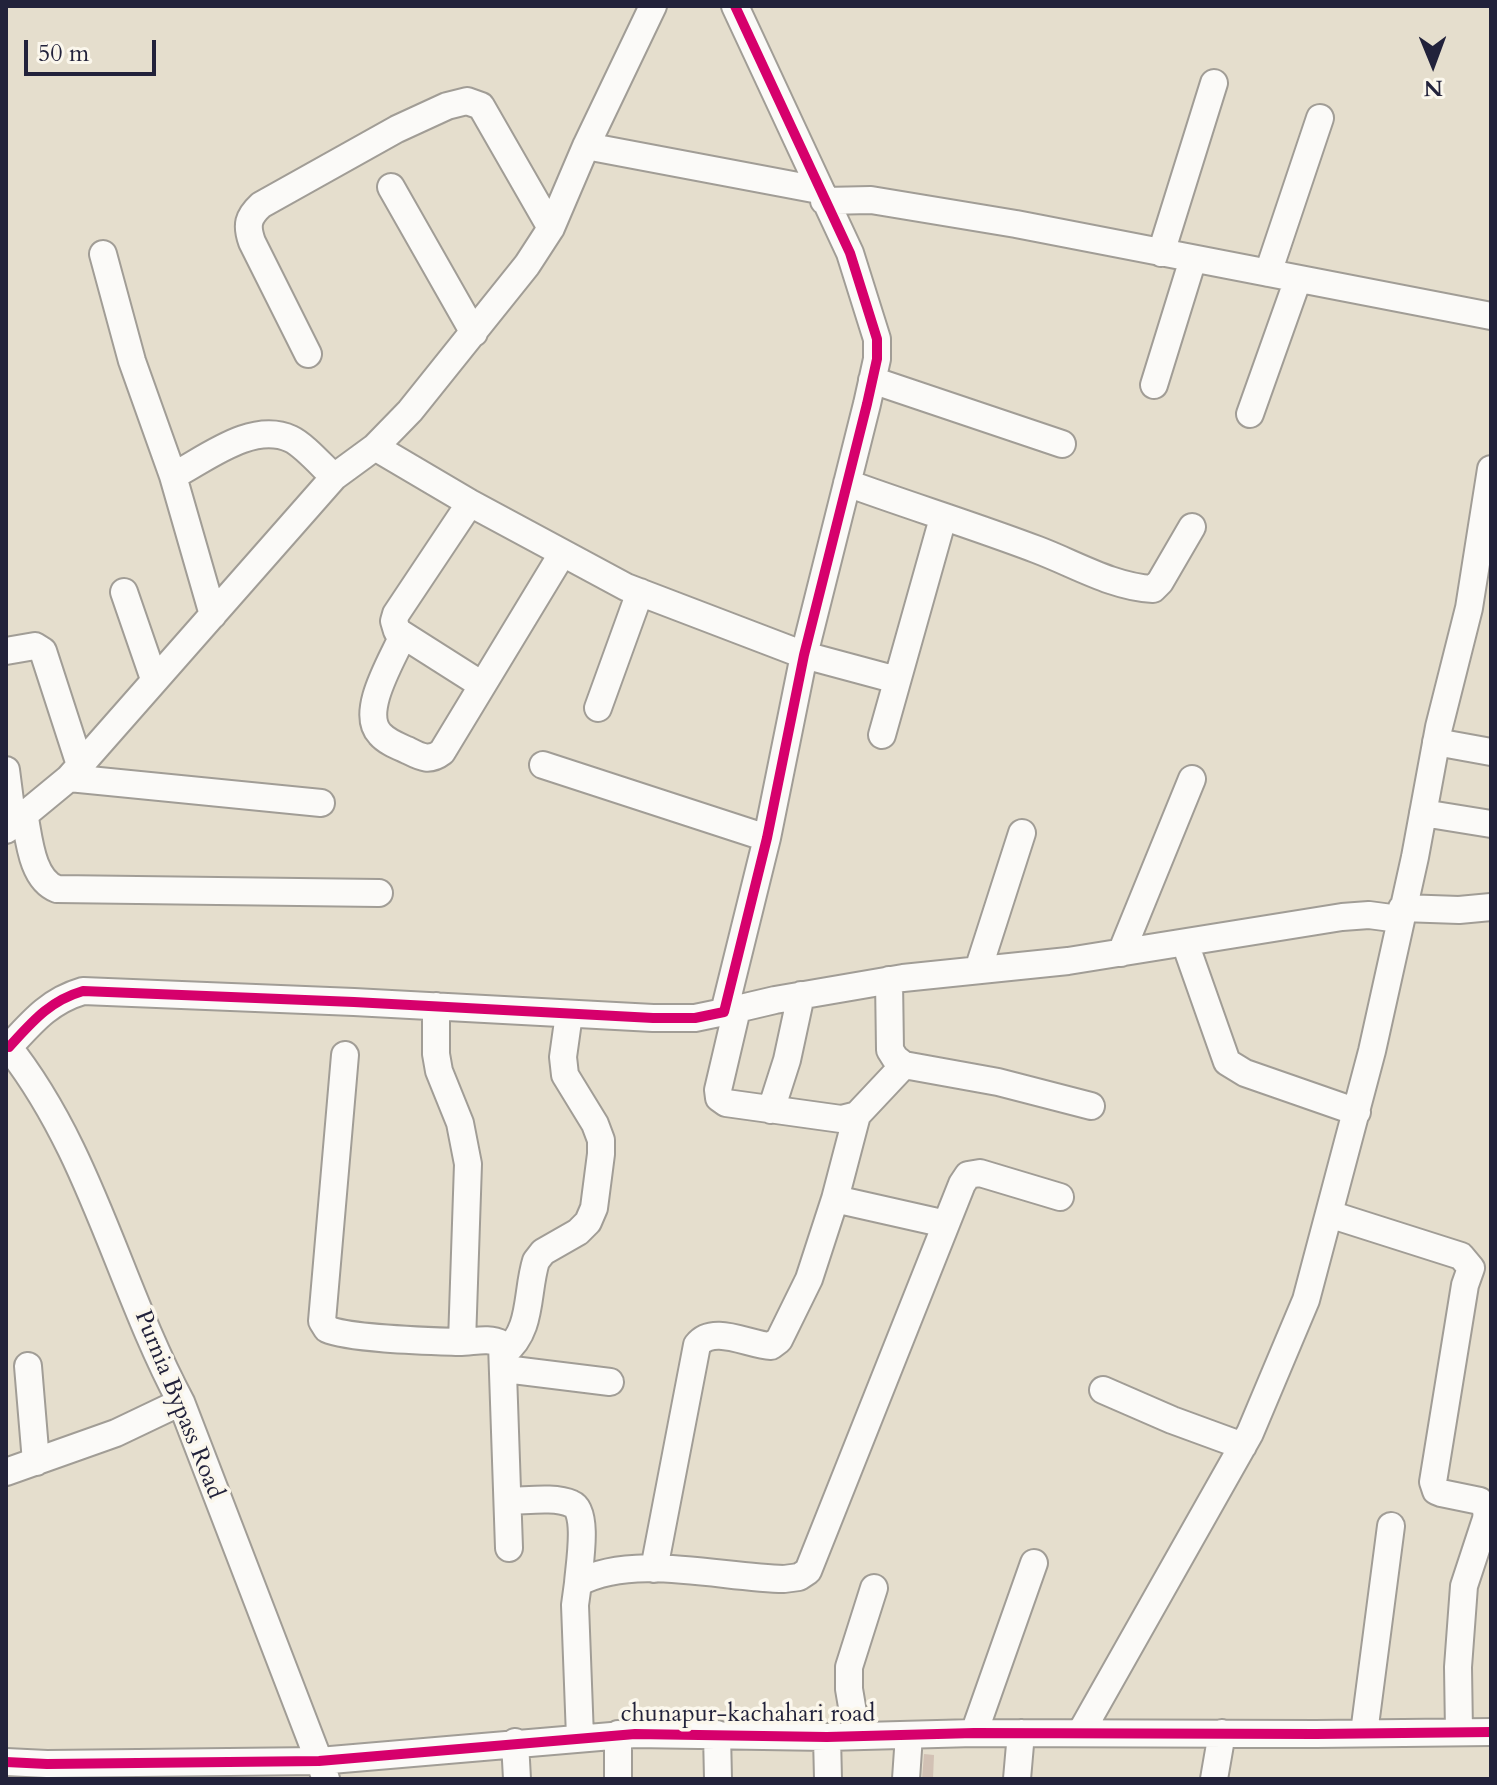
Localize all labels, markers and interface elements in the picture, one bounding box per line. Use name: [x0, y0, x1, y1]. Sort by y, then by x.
scale bar: [28, 24, 160, 74]
north arrow: [1393, 24, 1473, 104]
text: 50 m: [38, 37, 89, 70]
text: N: [1424, 73, 1443, 103]
street label: Purnia Bypass Road: [127, 1307, 229, 1503]
street label: chunapur-kachahari road: [621, 1701, 875, 1729]

